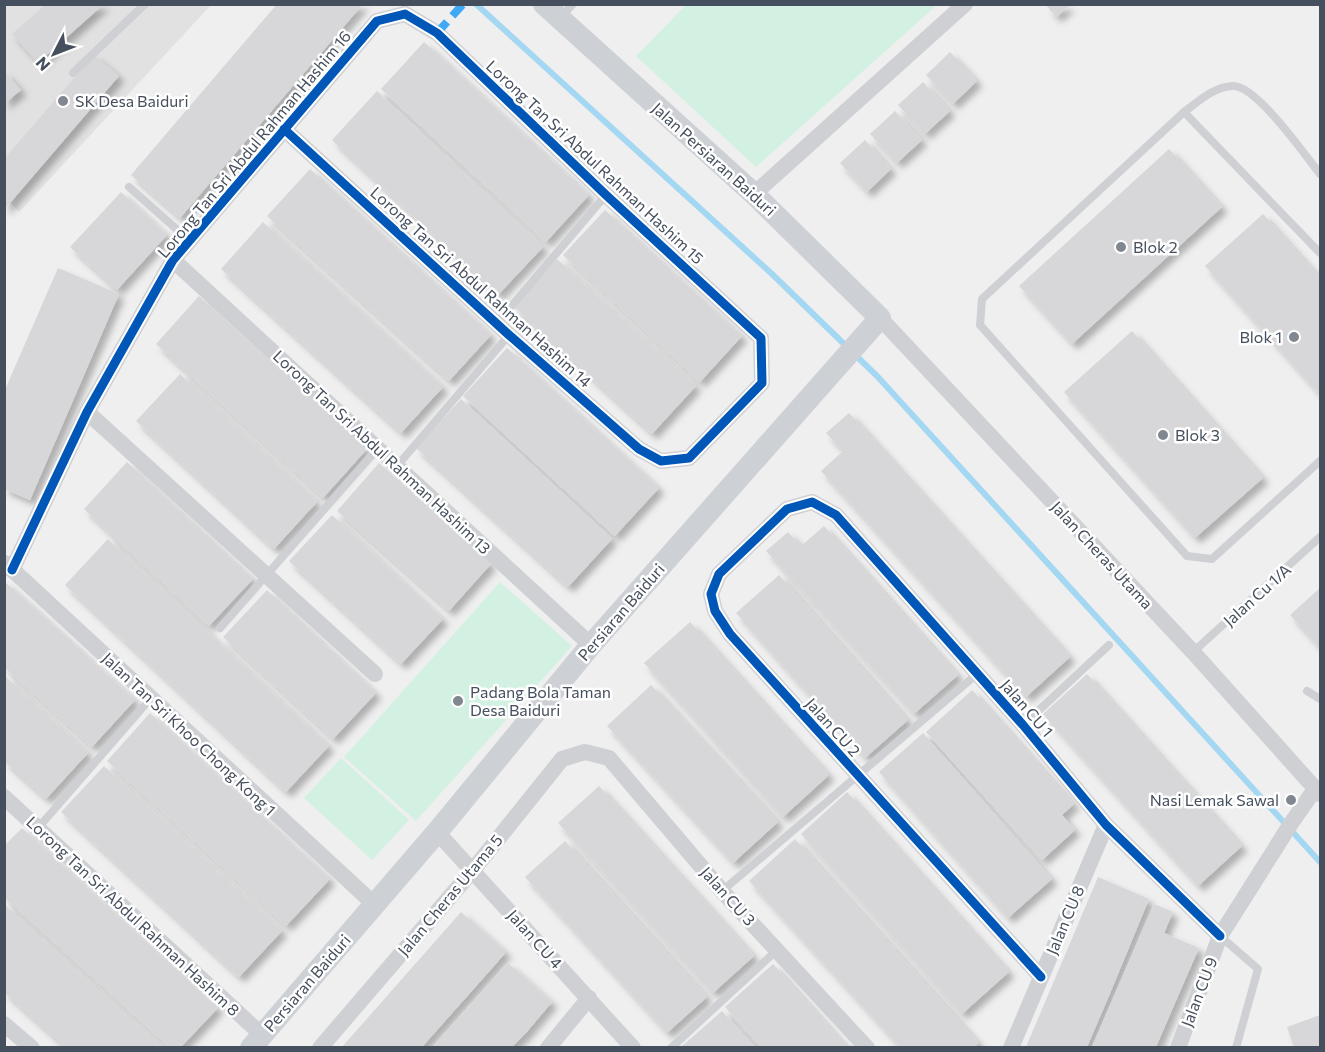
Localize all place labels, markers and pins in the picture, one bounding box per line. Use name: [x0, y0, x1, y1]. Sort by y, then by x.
place label: SK Desa Baiduri: [75, 91, 189, 110]
marker: SK Desa Baiduri: [56, 94, 70, 108]
place label: Blok 2: [1133, 237, 1178, 256]
marker: Blok 2: [1114, 240, 1128, 254]
place label: Blok 1: [1239, 327, 1282, 346]
marker: Blok 1: [1287, 330, 1301, 344]
place label: Blok 3: [1175, 425, 1220, 444]
marker: Blok 3: [1156, 428, 1170, 442]
place label: Padang Bola Taman Desa Baiduri: [470, 682, 611, 719]
marker: Padang Bola Taman Desa Baiduri: [451, 694, 465, 708]
place label: Nasi Lemak Sawal: [1150, 790, 1279, 809]
marker: Nasi Lemak Sawal: [1284, 793, 1298, 807]

